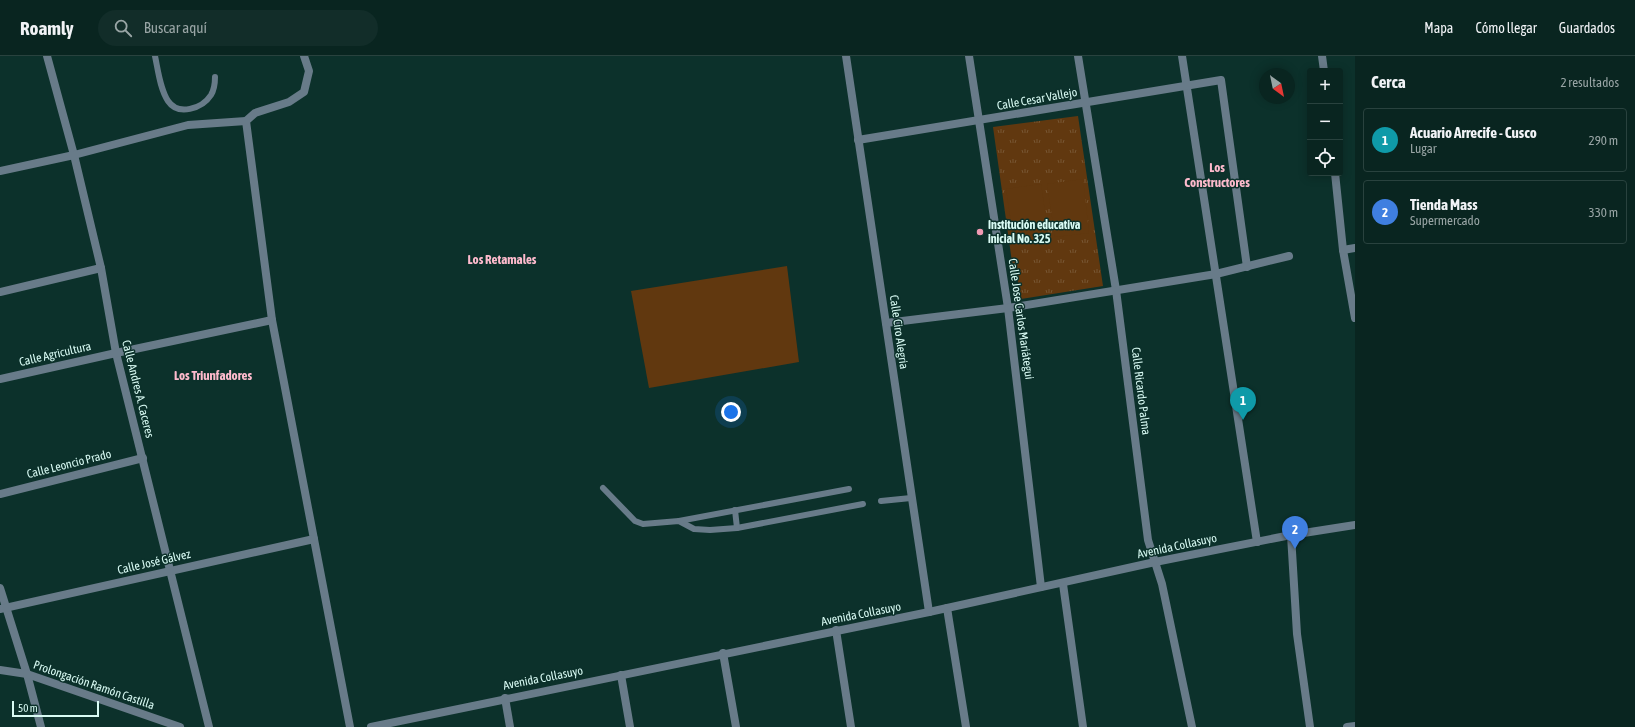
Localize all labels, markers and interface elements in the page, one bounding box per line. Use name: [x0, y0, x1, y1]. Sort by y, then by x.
search box: [98, 10, 378, 46]
text: Roamly: [20, 17, 74, 39]
icon: search: [112, 17, 134, 39]
text: Buscar aquí: [144, 19, 207, 36]
text: Mapa: [1424, 20, 1453, 36]
text: Cómo llegar: [1475, 20, 1537, 36]
text: Guardados: [1559, 20, 1615, 36]
north arrow: [1259, 68, 1295, 104]
map controls: [1307, 68, 1343, 176]
button: +: [1307, 68, 1343, 104]
text: Cerca: [1371, 72, 1406, 92]
text: 2 resultados: [1560, 75, 1619, 90]
street label: Calle Cesar Vallejo: [996, 85, 1079, 113]
button: −: [1307, 104, 1343, 140]
text: Acuario Arrecife - Cusco: [1410, 124, 1537, 141]
text: 1: [1382, 133, 1388, 148]
text: 290 m: [1589, 133, 1618, 148]
button: locate: [1307, 140, 1343, 176]
text: Lugar: [1410, 141, 1437, 156]
district label: Los Constructores: [1184, 160, 1250, 190]
text: Tienda Mass: [1410, 196, 1478, 213]
text: 2: [1382, 205, 1388, 220]
text: 330 m: [1589, 205, 1618, 220]
text: Supermercado: [1410, 213, 1480, 228]
place label: Institución educativa inicial No. 325: [988, 218, 1081, 246]
marker: Institución educativa inicial No. 325: [975, 227, 985, 237]
district label: Los Retamales: [468, 252, 537, 267]
street label: Calle Jose Carlos Mariátegui: [1006, 258, 1036, 380]
street label: Calle Ciro Alegria: [887, 294, 911, 370]
street label: Calle Agricultura: [18, 339, 92, 369]
street label: Calle Andres A. Caceres: [119, 339, 157, 439]
street label: Calle Ricardo Palma: [1129, 346, 1153, 436]
district label: Los Triunfadores: [174, 368, 252, 383]
pin: 1: [1230, 387, 1256, 420]
your location: [721, 402, 741, 422]
street label: Calle Leoncio Prado: [25, 447, 113, 481]
pin: 2: [1282, 516, 1308, 549]
street label: Avenida Collasuyo: [1136, 531, 1218, 561]
street label: Calle José Gálvez: [116, 547, 193, 577]
street label: Avenida Collasuyo: [820, 599, 903, 629]
street label: Prolongación Ramón Castilla: [32, 658, 156, 712]
street label: Avenida Collasuyo: [502, 663, 585, 693]
scale bar: [12, 699, 99, 718]
text: 50 m: [18, 702, 38, 714]

